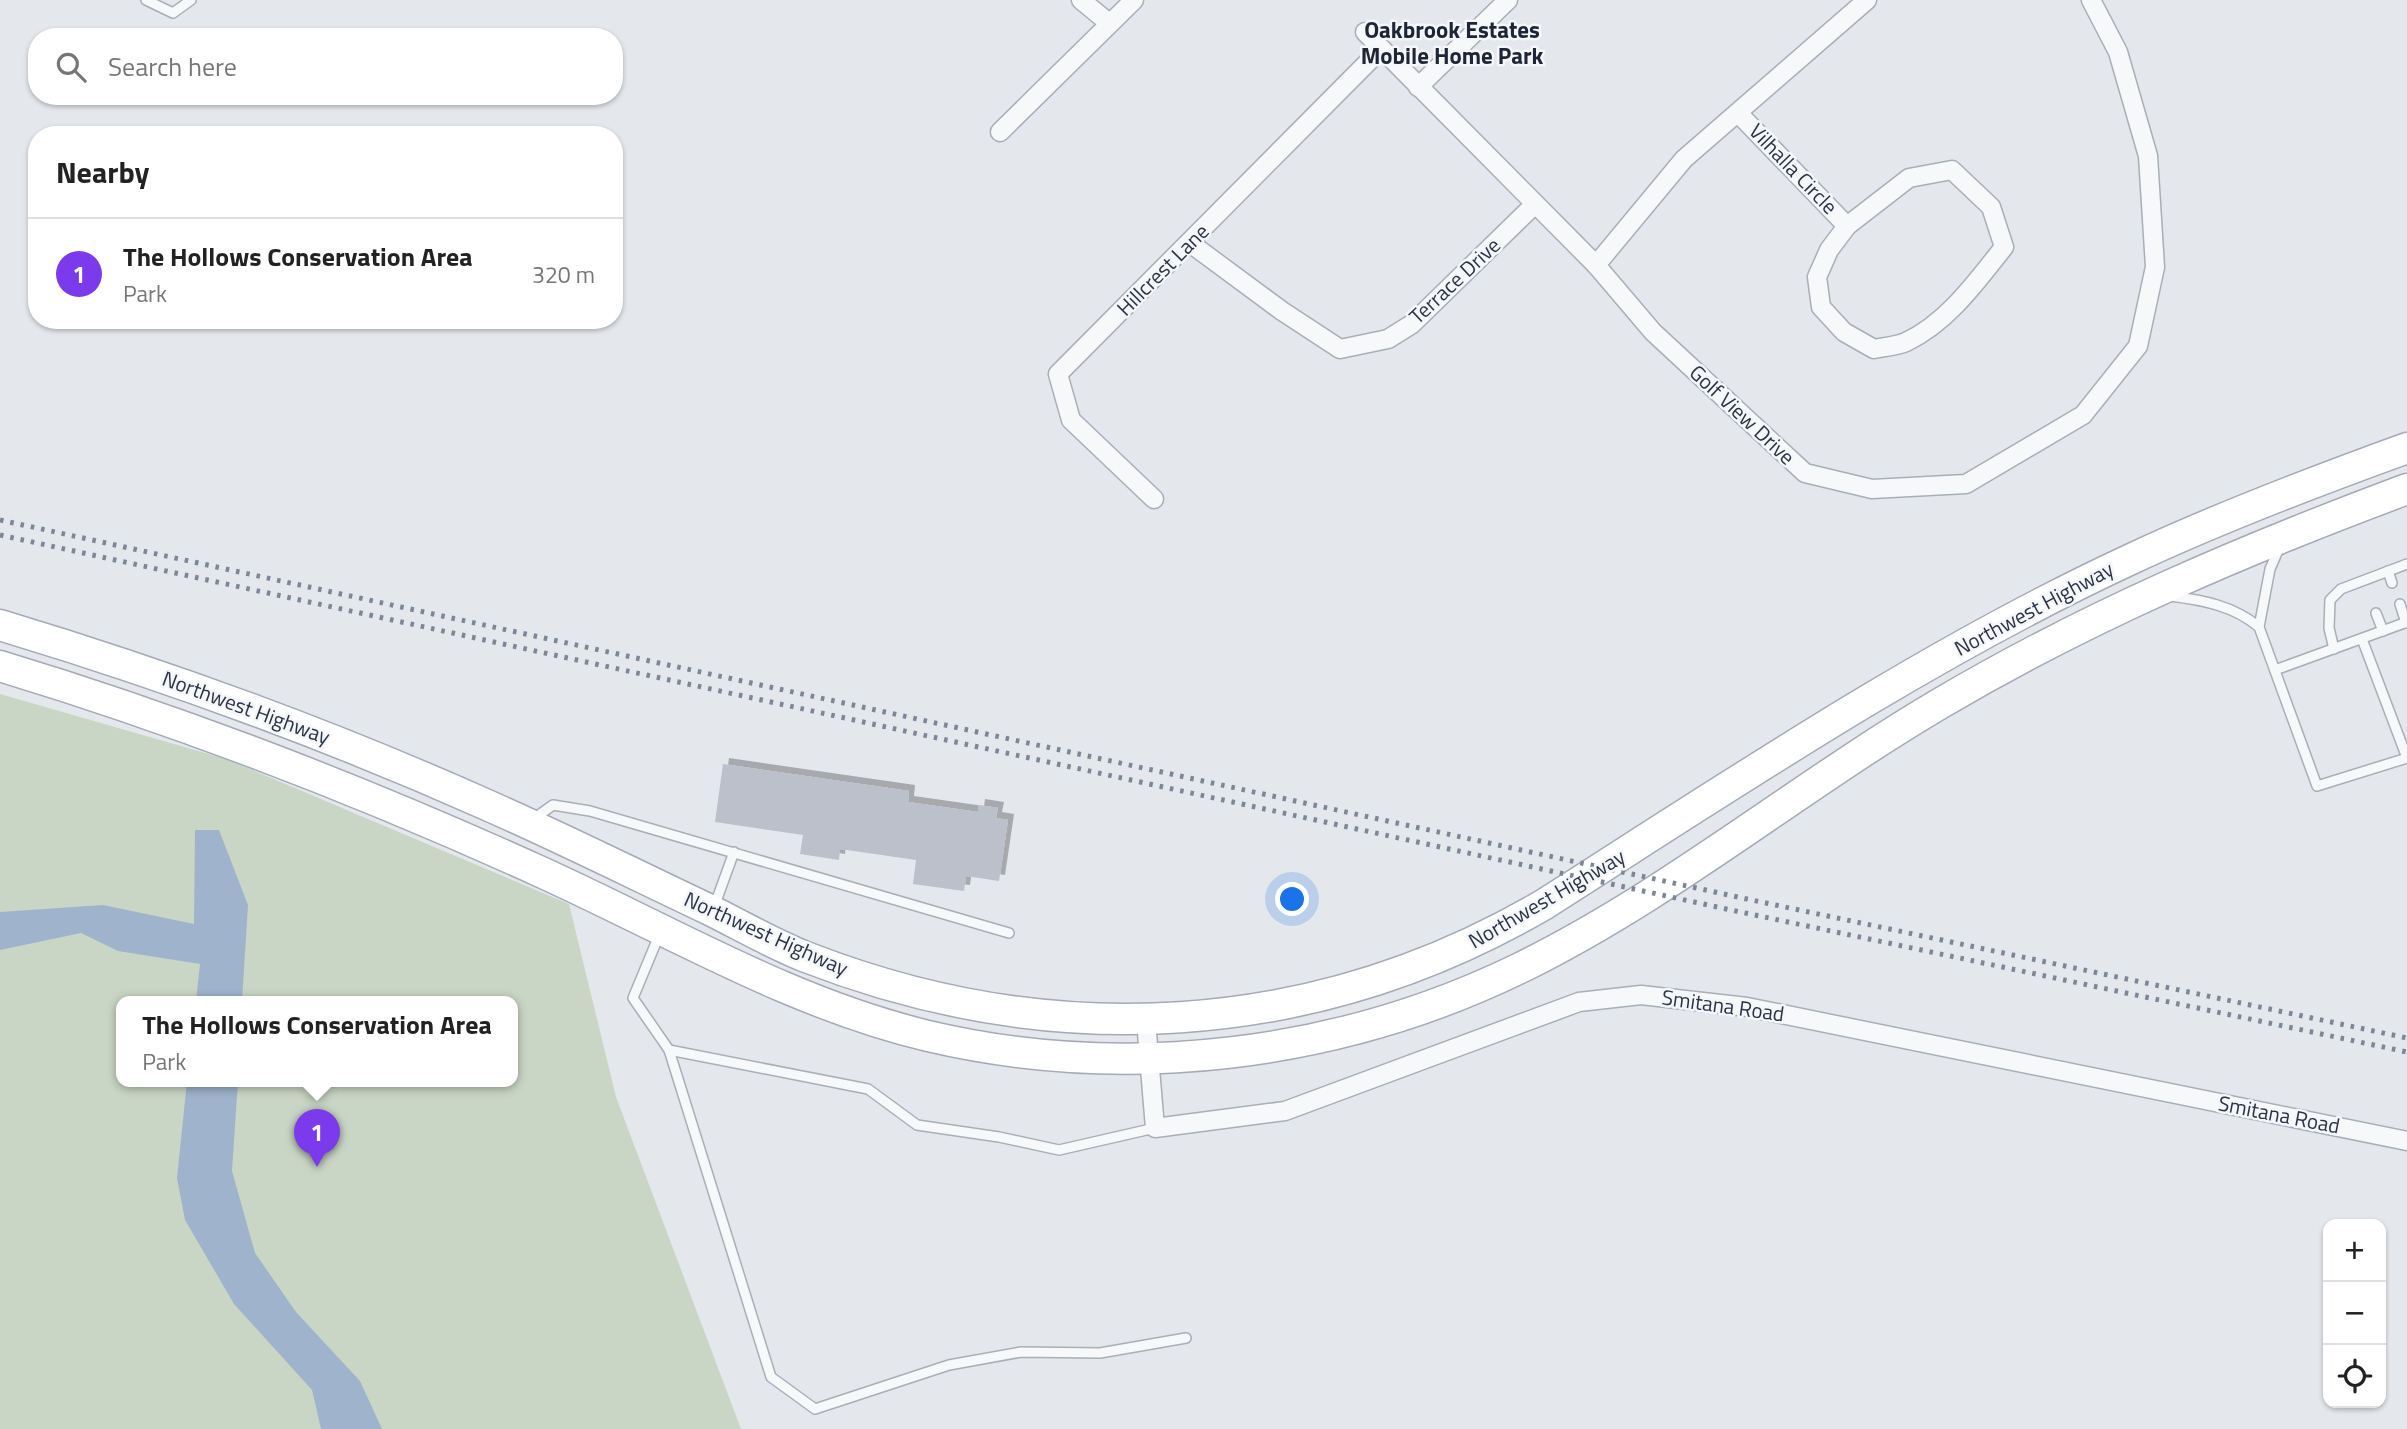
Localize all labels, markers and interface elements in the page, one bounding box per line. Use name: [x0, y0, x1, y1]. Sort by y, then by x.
district label: Oakbrook Estates Mobile Home Park: [1361, 12, 1543, 73]
search box: [28, 28, 623, 105]
text: Search here: [108, 47, 237, 86]
icon: search: [52, 48, 90, 86]
street label: Vilhalla Circle: [1742, 115, 1846, 221]
text: Nearby: [56, 149, 149, 195]
street label: Hillcrest Lane: [1109, 216, 1216, 323]
street label: Terrace Drive: [1401, 229, 1507, 331]
text: The Hollows Conservation Area: [123, 237, 473, 276]
text: 1: [73, 257, 85, 292]
text: 320 m: [532, 257, 595, 292]
text: Park: [123, 276, 167, 311]
street label: Golf View Drive: [1683, 357, 1803, 472]
street label: Northwest Highway: [1948, 553, 2119, 664]
street label: Northwest Highway: [158, 662, 335, 752]
street label: Northwest Highway: [1462, 840, 1631, 956]
your location: [1275, 882, 1309, 916]
street label: Northwest Highway: [679, 883, 854, 984]
street label: Smitana Road: [1660, 981, 1786, 1029]
popup: [116, 996, 518, 1087]
text: The Hollows Conservation Area: [142, 1005, 492, 1044]
text: Park: [142, 1044, 186, 1079]
street label: Smitana Road: [2216, 1087, 2343, 1141]
pin: 1: [294, 1109, 340, 1167]
map controls: [2323, 1219, 2386, 1408]
button: +: [2323, 1219, 2386, 1282]
button: −: [2323, 1282, 2386, 1345]
button: locate: [2323, 1345, 2386, 1408]

